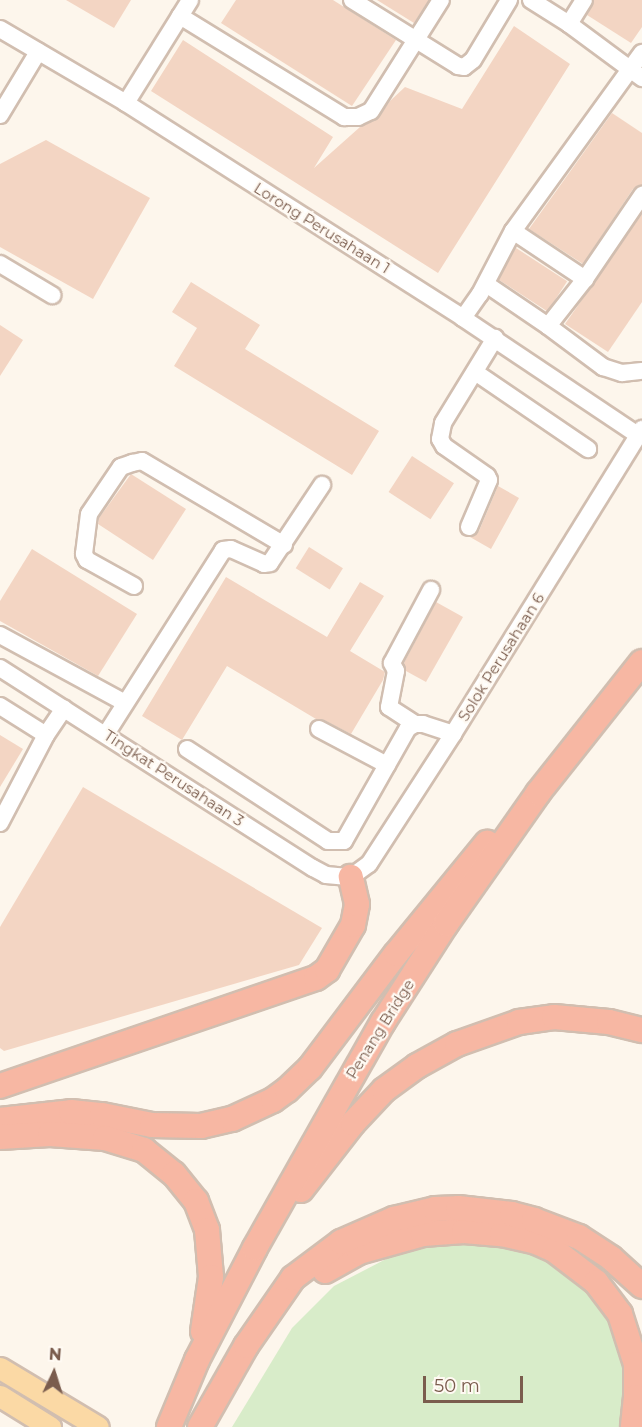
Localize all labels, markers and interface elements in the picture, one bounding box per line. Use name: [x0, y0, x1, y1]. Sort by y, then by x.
street label: Lorong Perusahaan 1: [251, 179, 393, 277]
street label: Solok Perusahaan 6: [454, 590, 548, 724]
street label: Tingkat Perusahaan 3: [101, 726, 247, 830]
street label: Penang Bridge: [342, 976, 418, 1082]
north arrow: [24, 1343, 84, 1403]
text: N: [48, 1345, 62, 1364]
scale bar: [426, 1364, 526, 1402]
text: 50 m: [434, 1375, 480, 1397]

